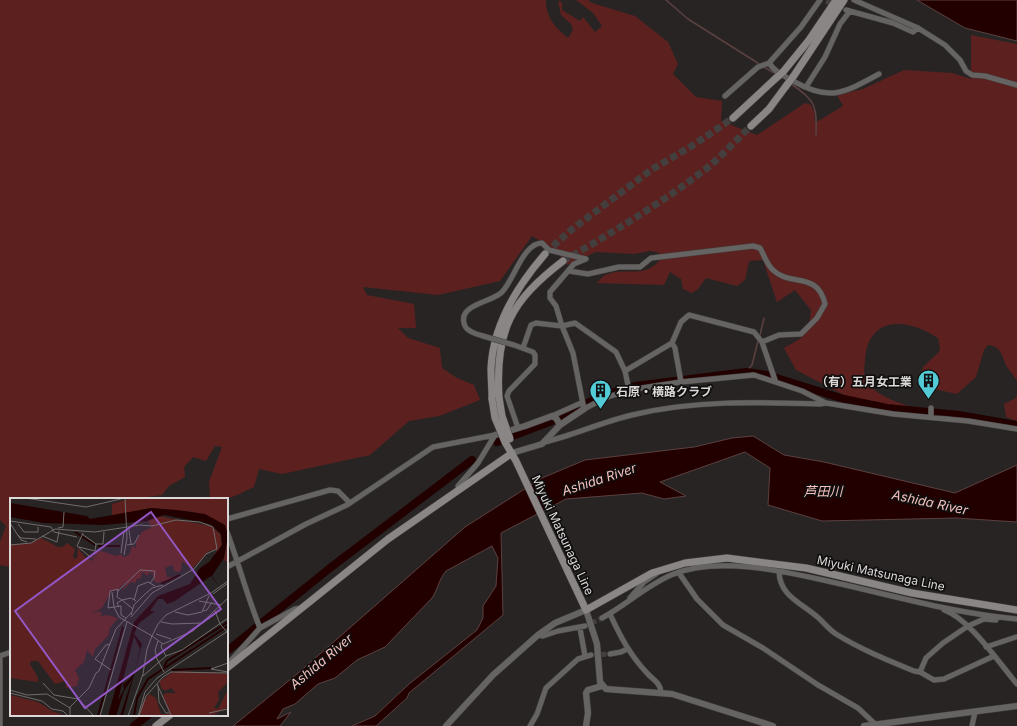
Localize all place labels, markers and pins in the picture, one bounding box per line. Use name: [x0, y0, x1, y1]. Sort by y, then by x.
building icon: （有）五月女工業: [915, 368, 941, 401]
place label: （有）五月女工業: [816, 374, 912, 389]
building icon: 石原・横路クラブ: [588, 378, 614, 411]
place label: 石原・横路クラブ: [616, 384, 712, 399]

